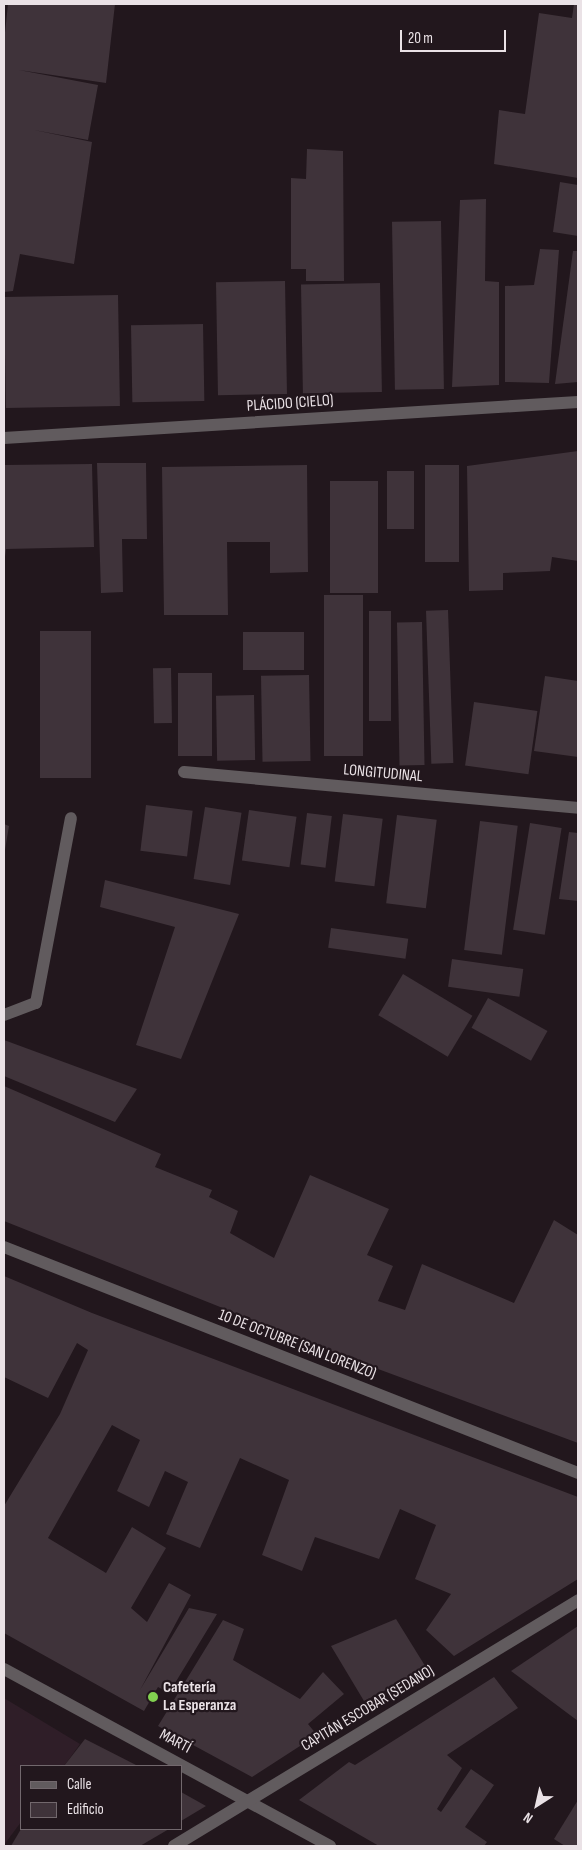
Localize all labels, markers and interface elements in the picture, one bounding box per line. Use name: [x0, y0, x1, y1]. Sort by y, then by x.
scale bar: [402, 20, 508, 52]
text: 20 m: [408, 29, 433, 48]
street label: PLÁCIDO (CIELO): [246, 391, 334, 417]
street label: LONGITUDINAL: [343, 761, 423, 787]
street label: 10 DE OCTUBRE (SAN LORENZO): [216, 1306, 378, 1384]
street label: CAPITÁN ESCOBAR (SEDANO): [298, 1662, 438, 1756]
place label: Cafetería La Esperanza: [163, 1678, 236, 1716]
marker: Cafetería La Esperanza: [147, 1691, 159, 1703]
street label: MARTÍ: [156, 1726, 194, 1758]
legend: [20, 1765, 182, 1830]
text: Calle: [67, 1775, 91, 1794]
north arrow: [512, 1780, 562, 1830]
text: Edificio: [67, 1800, 104, 1819]
text: N: [520, 1809, 536, 1827]

